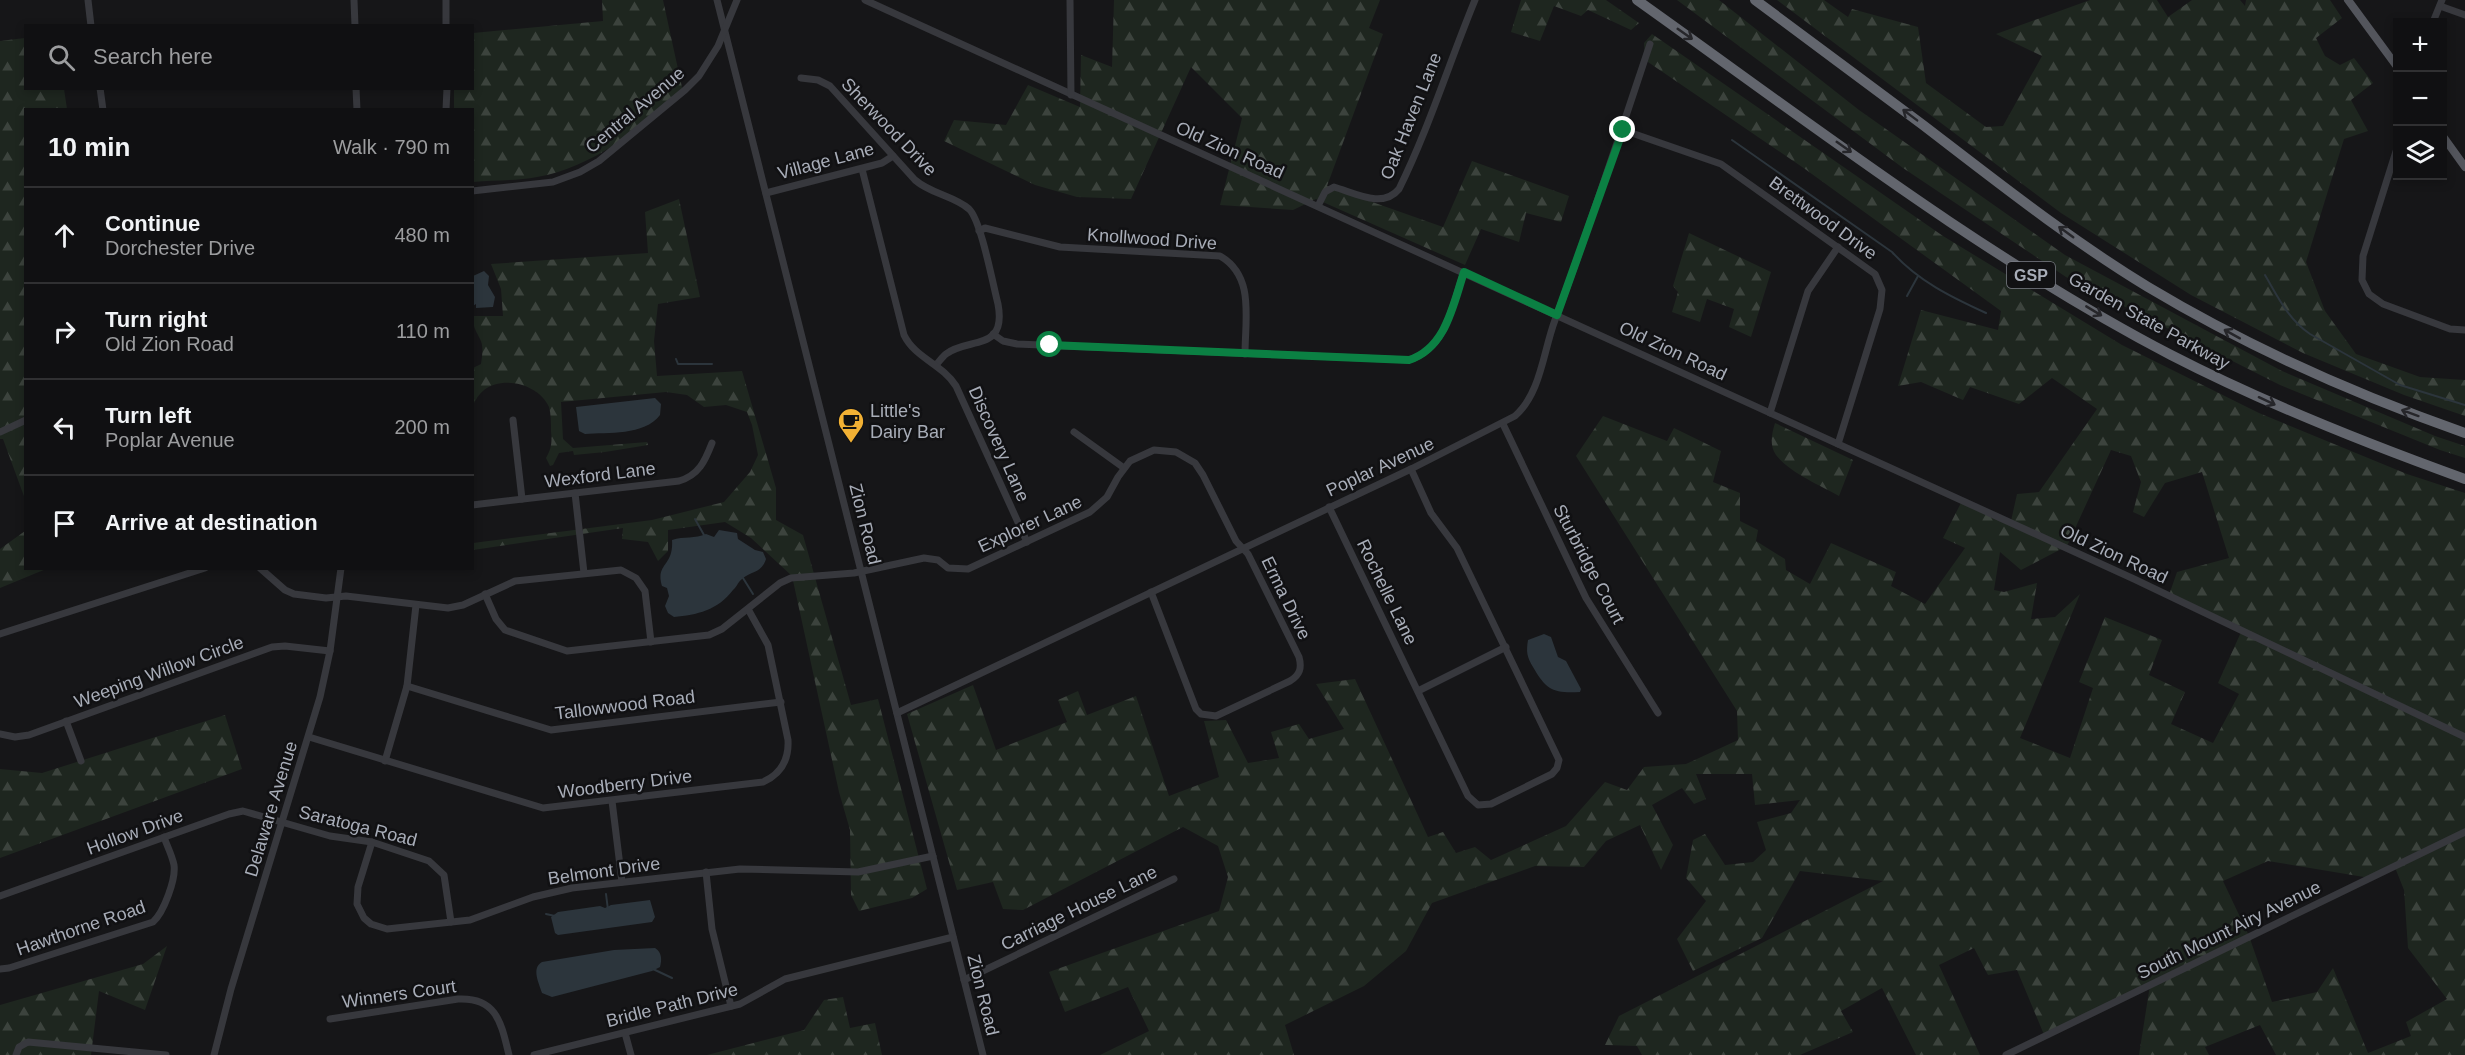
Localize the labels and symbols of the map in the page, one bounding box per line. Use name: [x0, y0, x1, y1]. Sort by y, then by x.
one-way arrow: [1676, 28, 1692, 40]
street label: Oak Haven Lane: [1376, 50, 1446, 182]
street label: Central Avenue: [582, 63, 688, 157]
street label: Sherwood Drive: [837, 74, 941, 180]
one-way arrow: [1902, 109, 1918, 122]
route end: [1609, 116, 1635, 142]
street label: Old Zion Road: [1173, 117, 1287, 183]
street label: Village Lane: [776, 139, 876, 183]
one-way arrow: [1835, 141, 1851, 153]
street label: Brettwood Drive: [1765, 172, 1881, 264]
street label: Knollwood Drive: [1086, 224, 1218, 254]
one-way arrow: [2058, 226, 2074, 238]
road number: GSP: [2007, 262, 2055, 288]
street label: Garden State Parkway: [2065, 268, 2233, 374]
one-way arrow: [2085, 306, 2102, 318]
street label: Old Zion Road: [1616, 317, 1730, 385]
one-way arrow: [2224, 328, 2241, 340]
route start: [1036, 331, 1062, 357]
street label: Discovery Lane: [965, 383, 1033, 505]
one-way arrow: [2258, 396, 2276, 408]
place label: Little's Dairy Bar: [870, 401, 945, 442]
cafe icon: Little's Dairy Bar: [836, 406, 866, 444]
one-way arrow: [2401, 407, 2420, 418]
street label: Poplar Avenue: [1323, 433, 1437, 501]
street label: Wexford Lane: [543, 458, 657, 492]
street label: Zion Road: [845, 481, 885, 567]
street label: Explorer Lane: [975, 491, 1085, 557]
street label: Sturbridge Court: [1549, 501, 1629, 627]
street label: Old Zion Road: [2057, 520, 2171, 588]
street label: Rochelle Lane: [1353, 536, 1421, 648]
street label: Erma Drive: [1257, 553, 1315, 643]
street label: Weeping Willow Circle: [72, 632, 246, 712]
street label: Tallowwood Road: [554, 686, 696, 724]
street label: Delaware Avenue: [241, 739, 301, 879]
street label: Woodberry Drive: [557, 766, 693, 802]
street label: Saratoga Road: [297, 802, 419, 850]
street label: Hollow Drive: [84, 805, 186, 859]
street label: Belmont Drive: [547, 853, 661, 889]
street label: Carriage House Lane: [998, 862, 1160, 954]
street label: South Mount Airy Avenue: [2134, 877, 2324, 983]
street label: Hawthorne Road: [14, 897, 148, 959]
street label: Zion Road: [963, 952, 1003, 1038]
street label: Winners Court: [341, 976, 457, 1012]
street label: Bridle Path Drive: [604, 979, 740, 1031]

